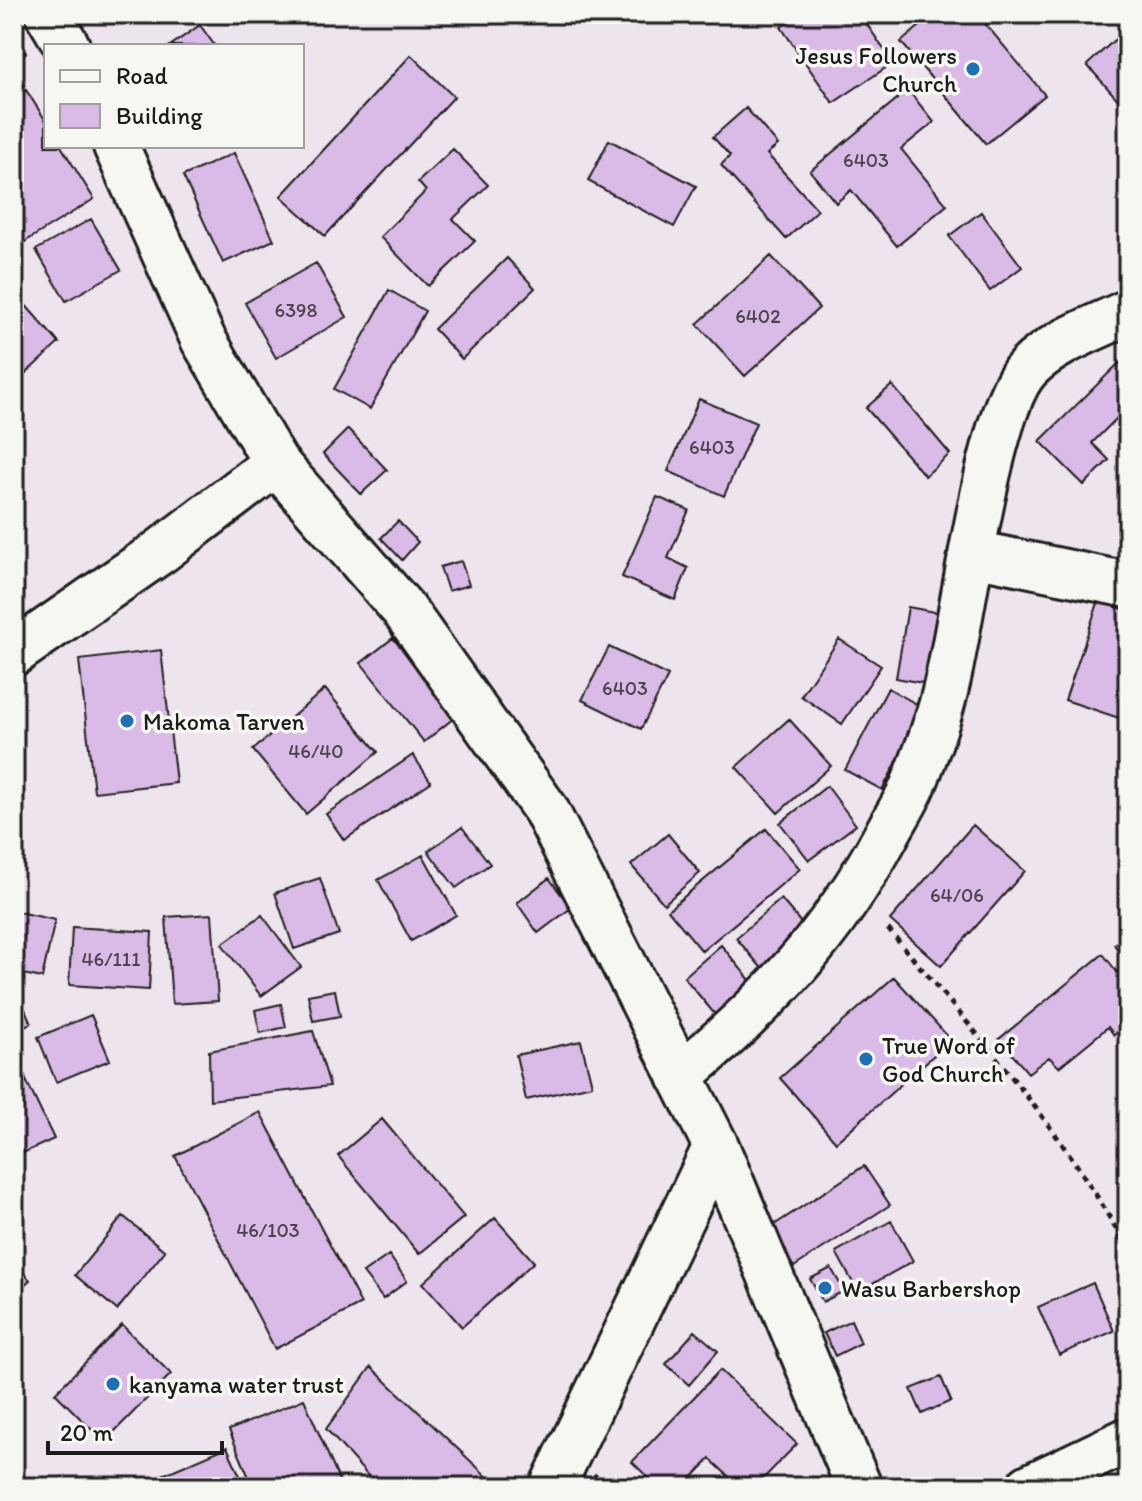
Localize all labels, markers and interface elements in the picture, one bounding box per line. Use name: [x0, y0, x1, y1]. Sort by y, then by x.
place label: Jesus Followers Church: [795, 41, 957, 98]
legend: [44, 44, 304, 148]
marker: Jesus Followers Church: [964, 60, 982, 78]
text: Road: [116, 61, 168, 90]
text: Building: [116, 101, 203, 130]
house number: 6403: [843, 148, 889, 172]
house number: 6398: [275, 298, 317, 322]
house number: 6402: [735, 304, 781, 328]
house number: 6403: [689, 435, 735, 459]
house number: 6403: [602, 676, 648, 700]
place label: Makoma Tarven: [143, 707, 305, 736]
marker: Makoma Tarven: [118, 712, 136, 730]
house number: 46/40: [288, 739, 344, 763]
house number: 64/06: [930, 883, 984, 907]
house number: 46/111: [82, 947, 140, 971]
place label: True Word of God Church: [882, 1031, 1016, 1088]
marker: True Word of God Church: [857, 1050, 875, 1068]
house number: 46/103: [236, 1218, 300, 1242]
place label: Wasu Barbershop: [841, 1274, 1021, 1303]
marker: Wasu Barbershop: [816, 1279, 834, 1297]
place label: kanyama water trust: [129, 1370, 344, 1399]
marker: kanyama water trust: [104, 1375, 122, 1393]
scale bar: [48, 1405, 222, 1455]
text: 20 m: [60, 1418, 113, 1447]

